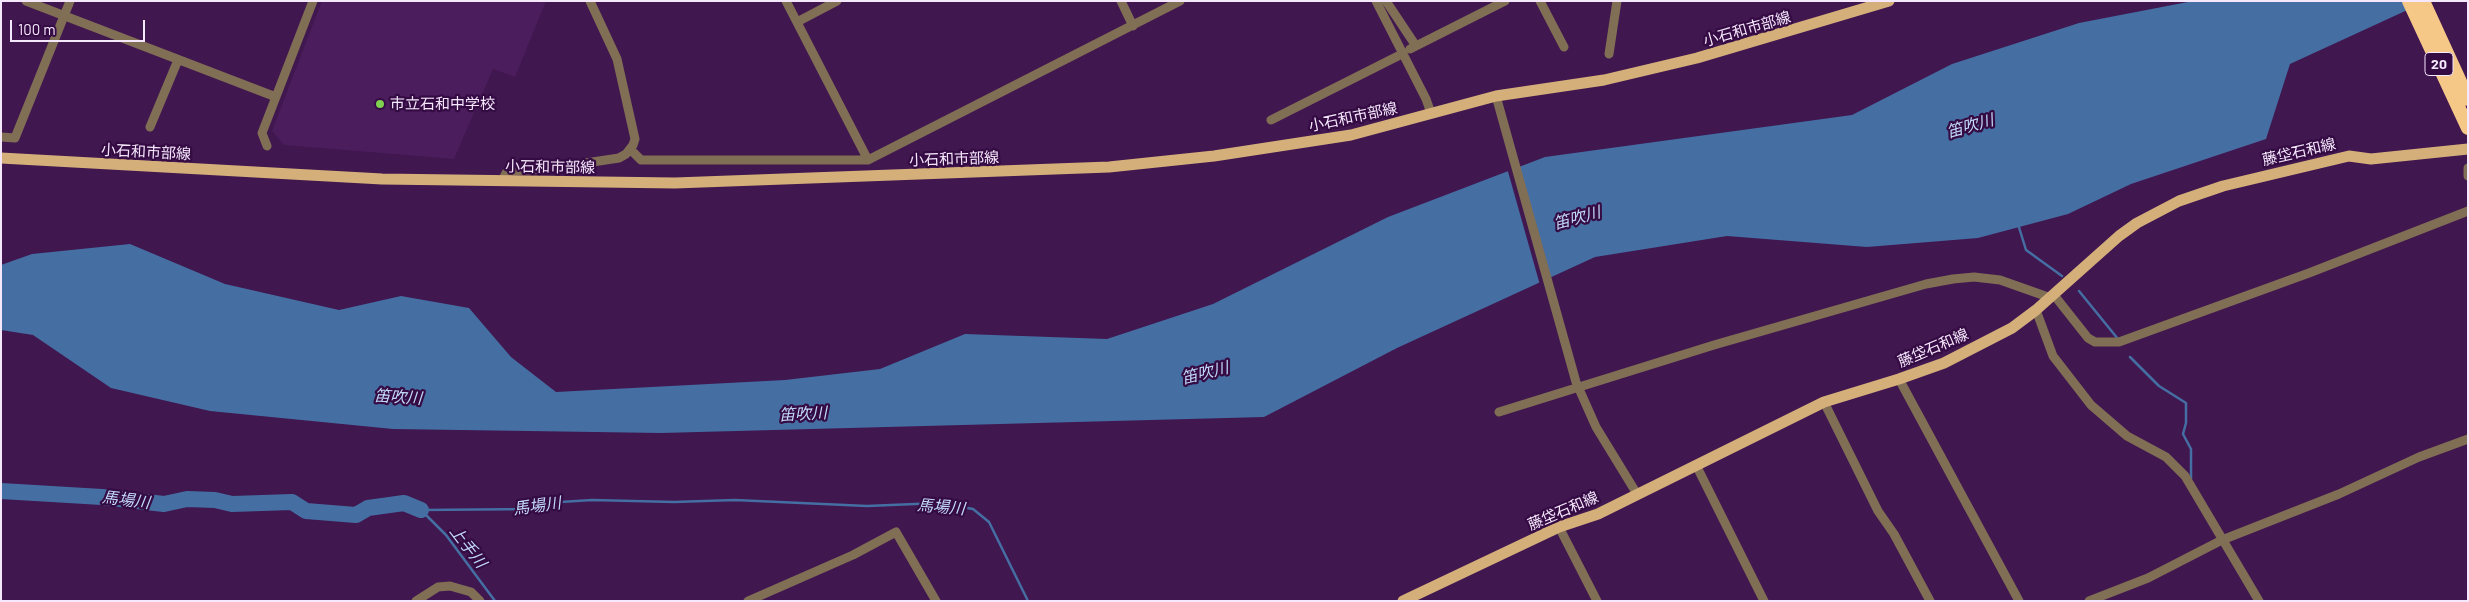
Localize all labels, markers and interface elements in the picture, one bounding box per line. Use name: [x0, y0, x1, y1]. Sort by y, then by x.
street label: 小石和市部線: [1701, 8, 1793, 50]
scale bar: [12, 10, 148, 42]
text: 100 m: [18, 20, 56, 38]
road number: 20: [2425, 52, 2453, 76]
place label: 市立石和中学校: [390, 95, 495, 113]
marker: 市立石和中学校: [374, 98, 386, 110]
street label: 小石和市部線: [1307, 99, 1399, 135]
water label: 笛吹川: [1944, 110, 1996, 142]
street label: 藤垈石和線: [2260, 135, 2338, 169]
street label: 小石和市部線: [101, 141, 191, 163]
street label: 小石和市部線: [909, 148, 999, 170]
street label: 小石和市部線: [505, 157, 595, 177]
water label: 笛吹川: [1551, 203, 1603, 233]
street label: 藤垈石和線: [1895, 325, 1971, 371]
water label: 笛吹川: [1179, 358, 1231, 388]
water label: 笛吹川: [373, 386, 423, 408]
water label: 笛吹川: [779, 403, 827, 425]
water label: 馬場川: [101, 488, 151, 512]
street label: 藤垈石和線: [1525, 488, 1601, 534]
water label: 馬場川: [512, 493, 562, 519]
water label: 馬場川: [916, 495, 966, 519]
water label: 上手川: [446, 522, 490, 572]

